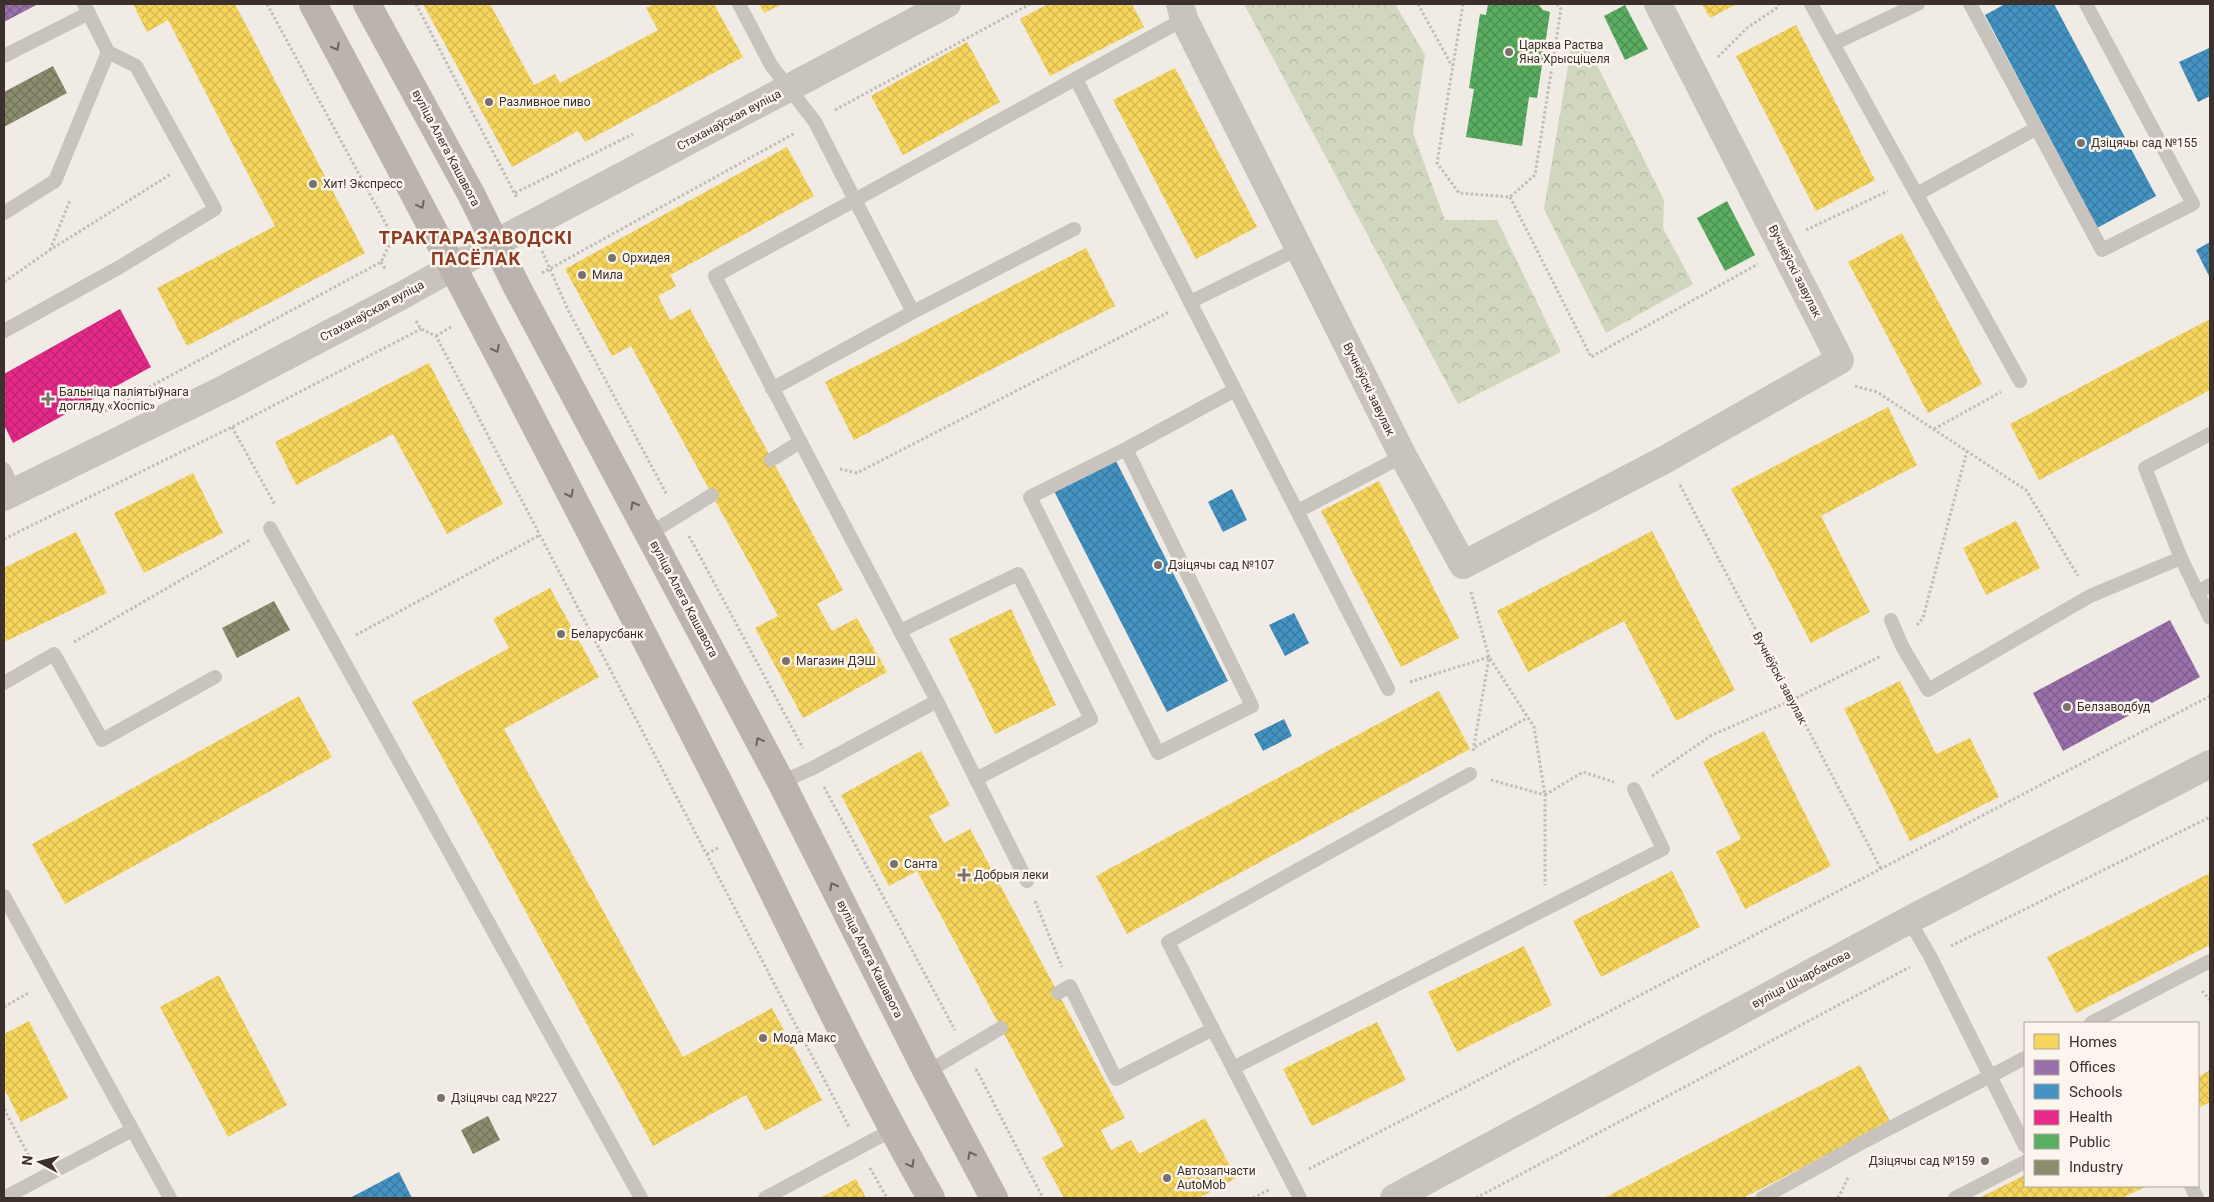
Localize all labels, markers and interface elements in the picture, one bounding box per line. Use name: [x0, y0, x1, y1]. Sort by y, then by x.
place label: Царква Раства Яна Хрысціцеля: [1519, 38, 1610, 66]
one-way arrow: [330, 41, 340, 50]
marker: Царква Раства Яна Хрысціцеля: [1503, 46, 1515, 58]
street label: вуліца Алега Кашавога: [409, 87, 483, 209]
street label: Стаханаўская вуліца: [674, 87, 784, 153]
place label: Разливное пиво: [499, 95, 591, 109]
marker: Разливное пиво: [483, 96, 495, 108]
place label: Дзіцячы сад №155: [2091, 136, 2197, 150]
marker: Дзіцячы сад №155: [2075, 137, 2087, 149]
place label: Хит! Экспресс: [323, 177, 403, 191]
marker: Хит! Экспресс: [307, 178, 319, 190]
one-way arrow: [415, 200, 425, 209]
street label: Вучнёўскі завулак: [1766, 222, 1825, 320]
district label: ТРАКТАРАЗАВОДСКІ ПАСЁЛАК: [379, 227, 573, 269]
place label: Орхидея: [622, 251, 670, 265]
marker: Орхидея: [606, 252, 618, 264]
place label: Мила: [592, 268, 623, 282]
marker: Мила: [576, 269, 588, 281]
street label: Стаханаўская вуліца: [317, 278, 427, 344]
street label: Вучнёўскі завулак: [1340, 340, 1398, 438]
one-way arrow: [490, 344, 500, 353]
place label: Бальніца паліятыўнага догляду «Хоспіс»: [59, 385, 189, 413]
marker: Бальніца паліятыўнага догляду «Хоспіс»: [41, 392, 55, 406]
one-way arrow: [564, 489, 574, 498]
one-way arrow: [630, 501, 640, 510]
street label: вуліца Алега Кашавога: [647, 538, 721, 660]
place label: Дзіцячы сад №107: [1168, 558, 1274, 572]
marker: Дзіцячы сад №107: [1152, 559, 1164, 571]
place label: Беларусбанк: [571, 627, 644, 641]
marker: Беларусбанк: [555, 628, 567, 640]
street label: Вучнёўскі завулак: [1750, 630, 1810, 727]
place label: Магазин ДЭШ: [796, 654, 876, 668]
marker: Магазин ДЭШ: [780, 655, 792, 667]
place label: Белзаводбуд: [2077, 700, 2150, 714]
marker: Белзаводбуд: [2061, 701, 2073, 713]
one-way arrow: [756, 738, 766, 747]
place label: Санта: [904, 857, 937, 871]
marker: Санта: [888, 858, 900, 870]
place label: Добрыя леки: [974, 868, 1049, 882]
marker: Добрыя леки: [958, 869, 970, 881]
one-way arrow: [829, 882, 839, 891]
street label: вуліца Алега Кашавога: [834, 898, 906, 1020]
street label: вуліца Шчарбакова: [1749, 947, 1853, 1011]
legend: [2024, 1022, 2199, 1187]
place label: Мода Макс: [773, 1031, 836, 1045]
marker: Мода Макс: [757, 1032, 769, 1044]
text: Homes: [2069, 1033, 2117, 1051]
text: Offices: [2069, 1058, 2116, 1076]
text: Schools: [2069, 1083, 2123, 1101]
place label: Дзіцячы сад №227: [451, 1091, 557, 1105]
marker: Дзіцячы сад №227: [435, 1092, 447, 1104]
text: Health: [2069, 1108, 2113, 1126]
text: Public: [2069, 1133, 2110, 1151]
north arrow: [15, 1137, 65, 1187]
one-way arrow: [967, 1152, 977, 1161]
place label: Дзіцячы сад №159: [1869, 1154, 1975, 1168]
text: N: [19, 1155, 36, 1166]
marker: Дзіцячы сад №159: [1979, 1155, 1991, 1167]
text: Industry: [2069, 1158, 2123, 1176]
one-way arrow: [905, 1159, 915, 1168]
place label: Автозапчасти AutoMob: [1177, 1164, 1256, 1192]
marker: Автозапчасти AutoMob: [1161, 1172, 1173, 1184]

